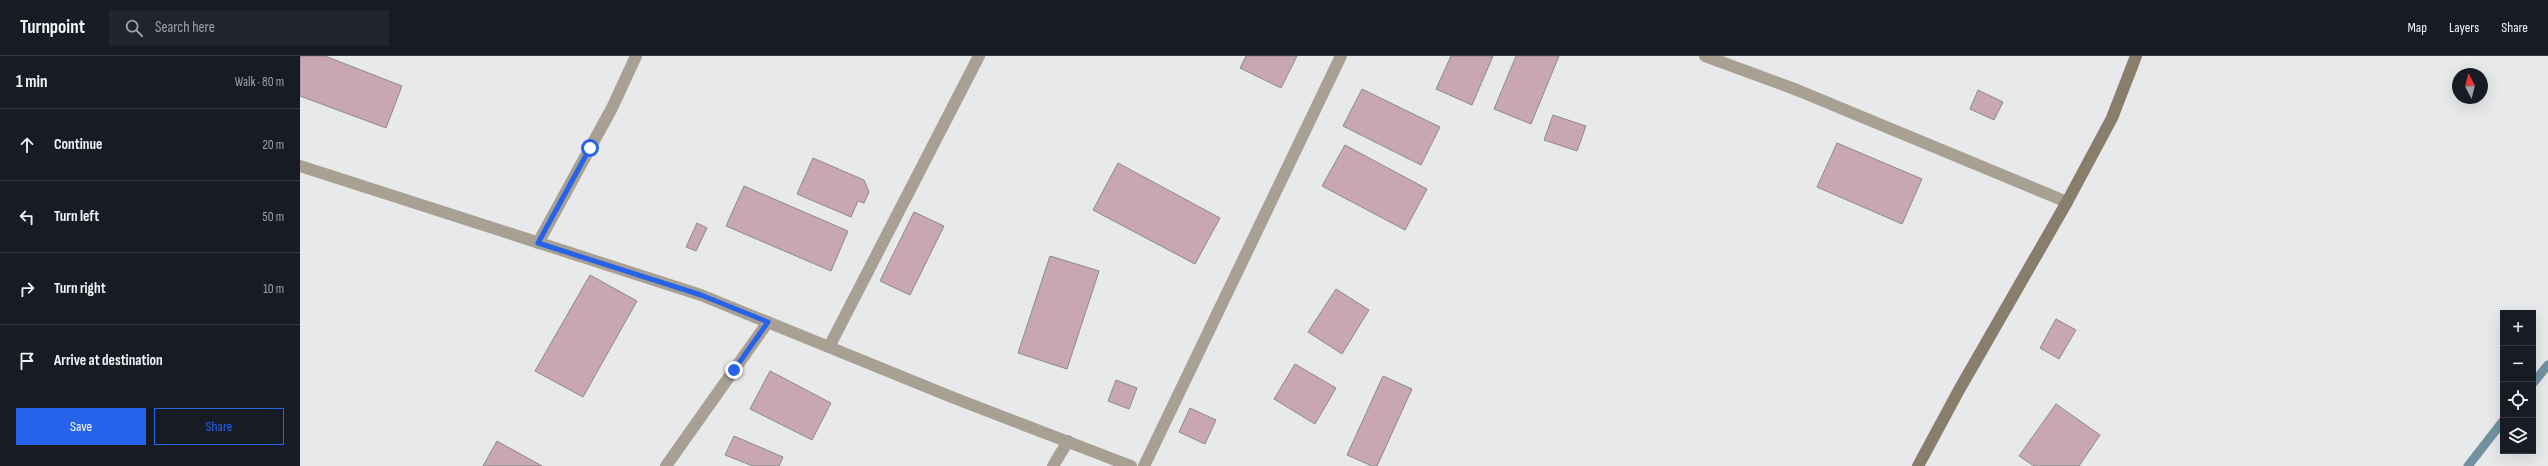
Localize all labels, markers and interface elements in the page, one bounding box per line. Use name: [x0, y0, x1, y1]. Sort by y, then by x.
search box: [109, 10, 389, 46]
text: Turnpoint: [20, 16, 85, 39]
icon: search: [123, 17, 145, 39]
text: Search here: [155, 18, 215, 37]
text: Map: [2407, 19, 2427, 36]
text: Layers: [2449, 19, 2479, 36]
text: Share: [2501, 19, 2528, 36]
north arrow: [2452, 68, 2488, 104]
text: 1 min: [16, 72, 48, 92]
text: Walk · 80 m: [235, 74, 284, 90]
icon: ahead: [16, 134, 38, 156]
text: Continue: [54, 135, 103, 154]
text: 20 m: [262, 137, 284, 153]
route start: [581, 139, 599, 157]
icon: left: [16, 206, 38, 228]
text: Turn left: [54, 207, 99, 226]
text: 50 m: [263, 209, 284, 225]
icon: right: [16, 278, 38, 300]
text: Turn right: [54, 279, 106, 298]
text: 10 m: [263, 281, 284, 297]
map controls: [2500, 310, 2536, 454]
button: +: [2500, 310, 2536, 346]
button: −: [2500, 346, 2536, 382]
icon: arrive: [16, 350, 38, 372]
text: Arrive at destination: [54, 351, 163, 370]
route end: [725, 361, 743, 379]
button: locate: [2500, 382, 2536, 418]
button: Save: [16, 408, 146, 445]
button: Share: [154, 408, 284, 445]
button: layers: [2500, 418, 2536, 454]

